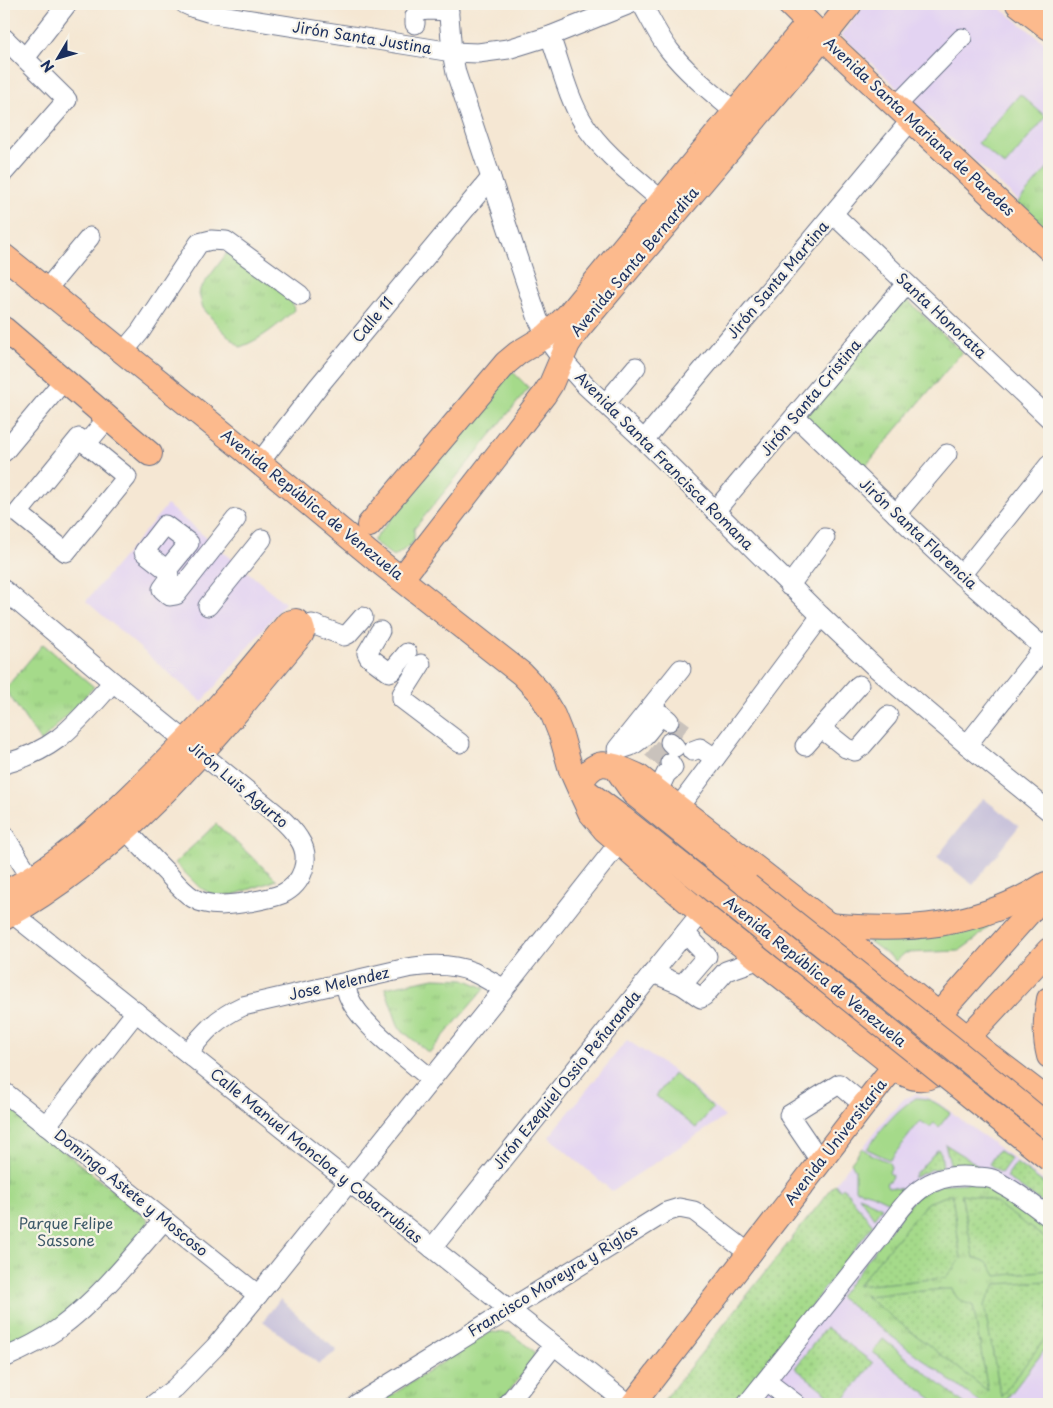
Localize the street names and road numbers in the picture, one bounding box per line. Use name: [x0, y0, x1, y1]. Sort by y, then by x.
street label: Jirón Santa Justina: [291, 14, 434, 59]
street label: Avenida Santa Mariana de Paredes: [819, 31, 1021, 221]
street label: Avenida Santa Bernardita: [564, 181, 704, 341]
street label: Jirón Santa Martina: [720, 214, 834, 343]
street label: Santa Honorata: [891, 267, 993, 364]
street label: Calle 11: [346, 291, 398, 347]
street label: Jirón Santa Cristina: [754, 333, 866, 461]
street label: Avenida Santa Francisca Romana: [571, 365, 760, 555]
street label: Avenida República de Venezuela: [217, 423, 410, 585]
street label: Jirón Santa Florencia: [855, 472, 984, 594]
street label: Jirón Luis Agurto: [184, 735, 294, 833]
street label: Avenida República de Venezuela: [720, 890, 913, 1052]
street label: Jose Melendez: [286, 960, 391, 1005]
street label: Jirón Ezequiel Ossio Peñaranda: [486, 984, 646, 1174]
street label: Calle Manuel Moncloa y Cobarrubias: [206, 1062, 428, 1248]
street label: Avenida Universitaria: [778, 1072, 892, 1209]
street label: Domingo Astete y Moscoso: [50, 1123, 214, 1261]
street label: Francisco Moreyra y Riglos: [463, 1218, 642, 1342]

